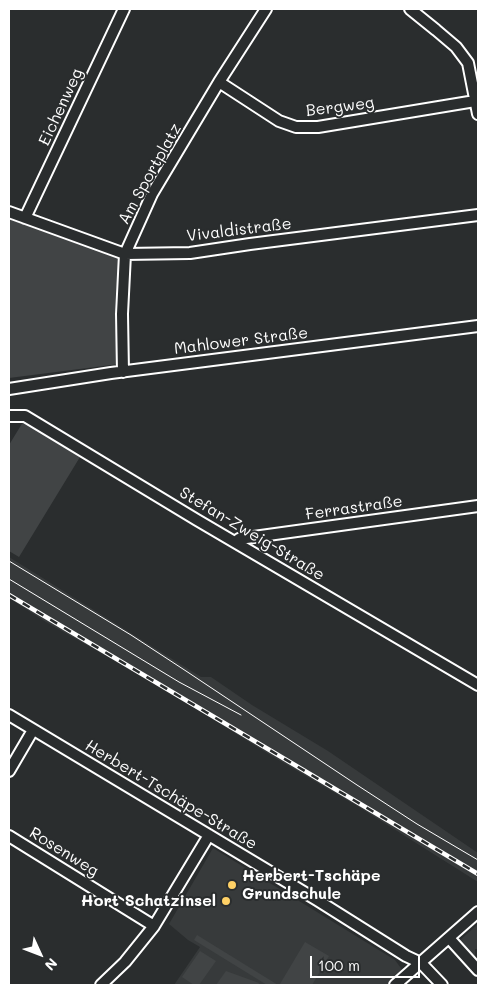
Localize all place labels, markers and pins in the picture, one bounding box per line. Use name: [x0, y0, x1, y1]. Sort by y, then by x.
place label: Herbert-Tschäpe Grundschule: [242, 866, 380, 904]
marker: Herbert-Tschäpe Grundschule: [226, 879, 238, 891]
place label: Hort Schatzinsel: [81, 891, 216, 911]
marker: Hort Schatzinsel: [220, 895, 232, 907]

